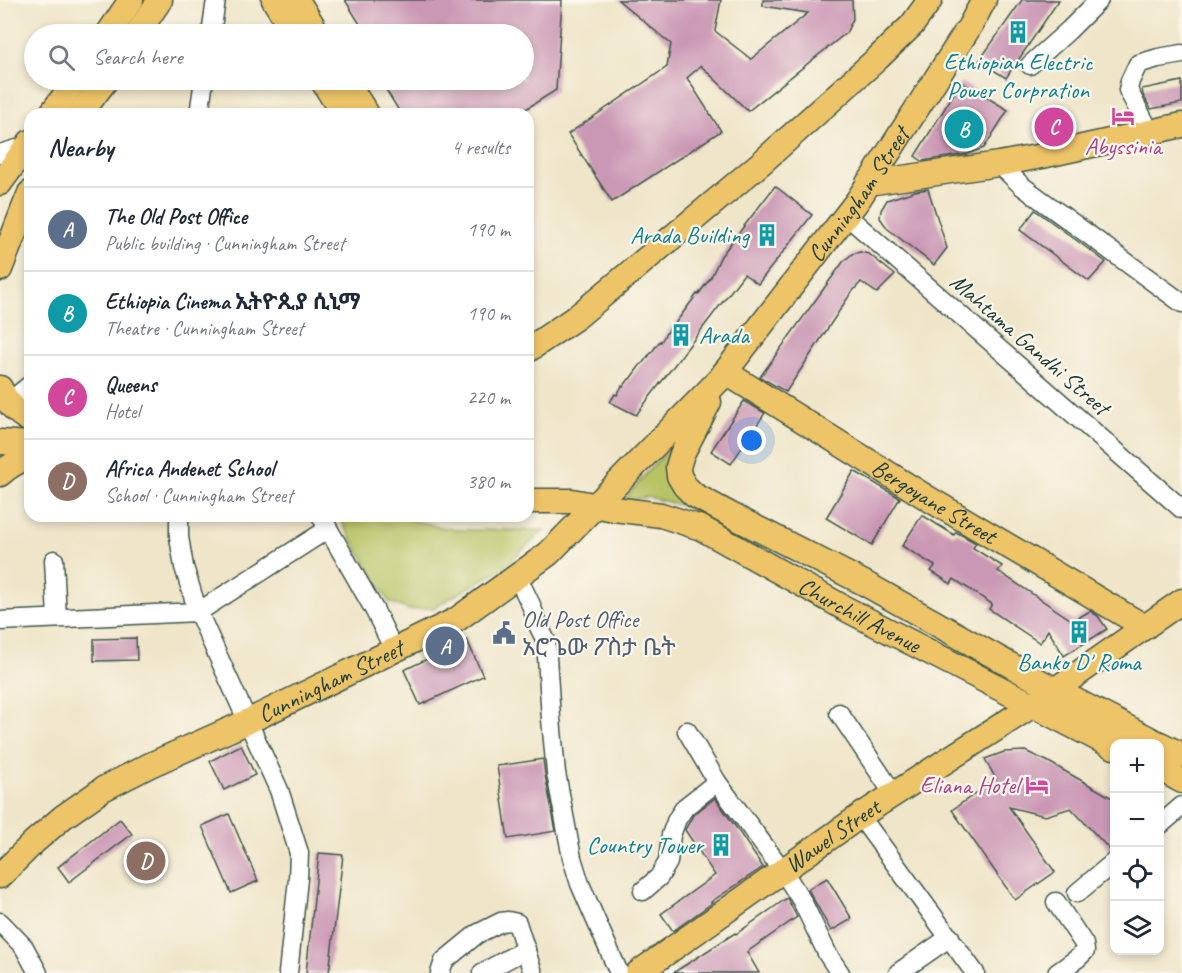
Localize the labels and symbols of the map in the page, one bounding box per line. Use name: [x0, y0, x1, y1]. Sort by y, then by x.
building icon: Ethiopian Electric Power Corpration: [1005, 19, 1031, 45]
place label: Ethiopian Electric Power Corpration: [944, 47, 1093, 105]
hotel icon: Abyssinia: [1110, 103, 1136, 129]
pin: C: [1034, 104, 1074, 150]
pin: B: [944, 106, 984, 152]
street label: Cunningham Street: [801, 119, 918, 268]
place label: Abyssinia: [1085, 131, 1163, 161]
place label: Arada Building: [630, 220, 750, 250]
building icon: Arada Building: [754, 222, 780, 248]
street label: Mahtama Gandhi Street: [944, 267, 1118, 423]
place label: Arada: [699, 320, 750, 350]
building icon: Arada: [668, 322, 694, 348]
your location: [737, 426, 766, 455]
street label: Bergoyane Street: [866, 452, 1004, 552]
street label: Churchill Avenue: [793, 570, 927, 661]
place label: Old Post Office አሮጌው ፖስታ ቤት: [522, 604, 676, 662]
building icon: Banko D' Roma: [1066, 619, 1092, 645]
public building icon: Old Post Office አሮጌው ፖስታ ቤት: [491, 620, 517, 646]
pin: A: [426, 624, 464, 668]
street label: Cunningham Street: [253, 632, 411, 729]
place label: Banko D' Roma: [1017, 647, 1142, 677]
place label: Eliana Hotel: [920, 770, 1023, 800]
hotel icon: Eliana Hotel: [1024, 772, 1050, 798]
street label: Wawel Street: [779, 791, 887, 879]
place label: Country Tower: [587, 830, 705, 860]
building icon: Country Tower: [708, 832, 734, 858]
pin: D: [126, 838, 166, 884]

